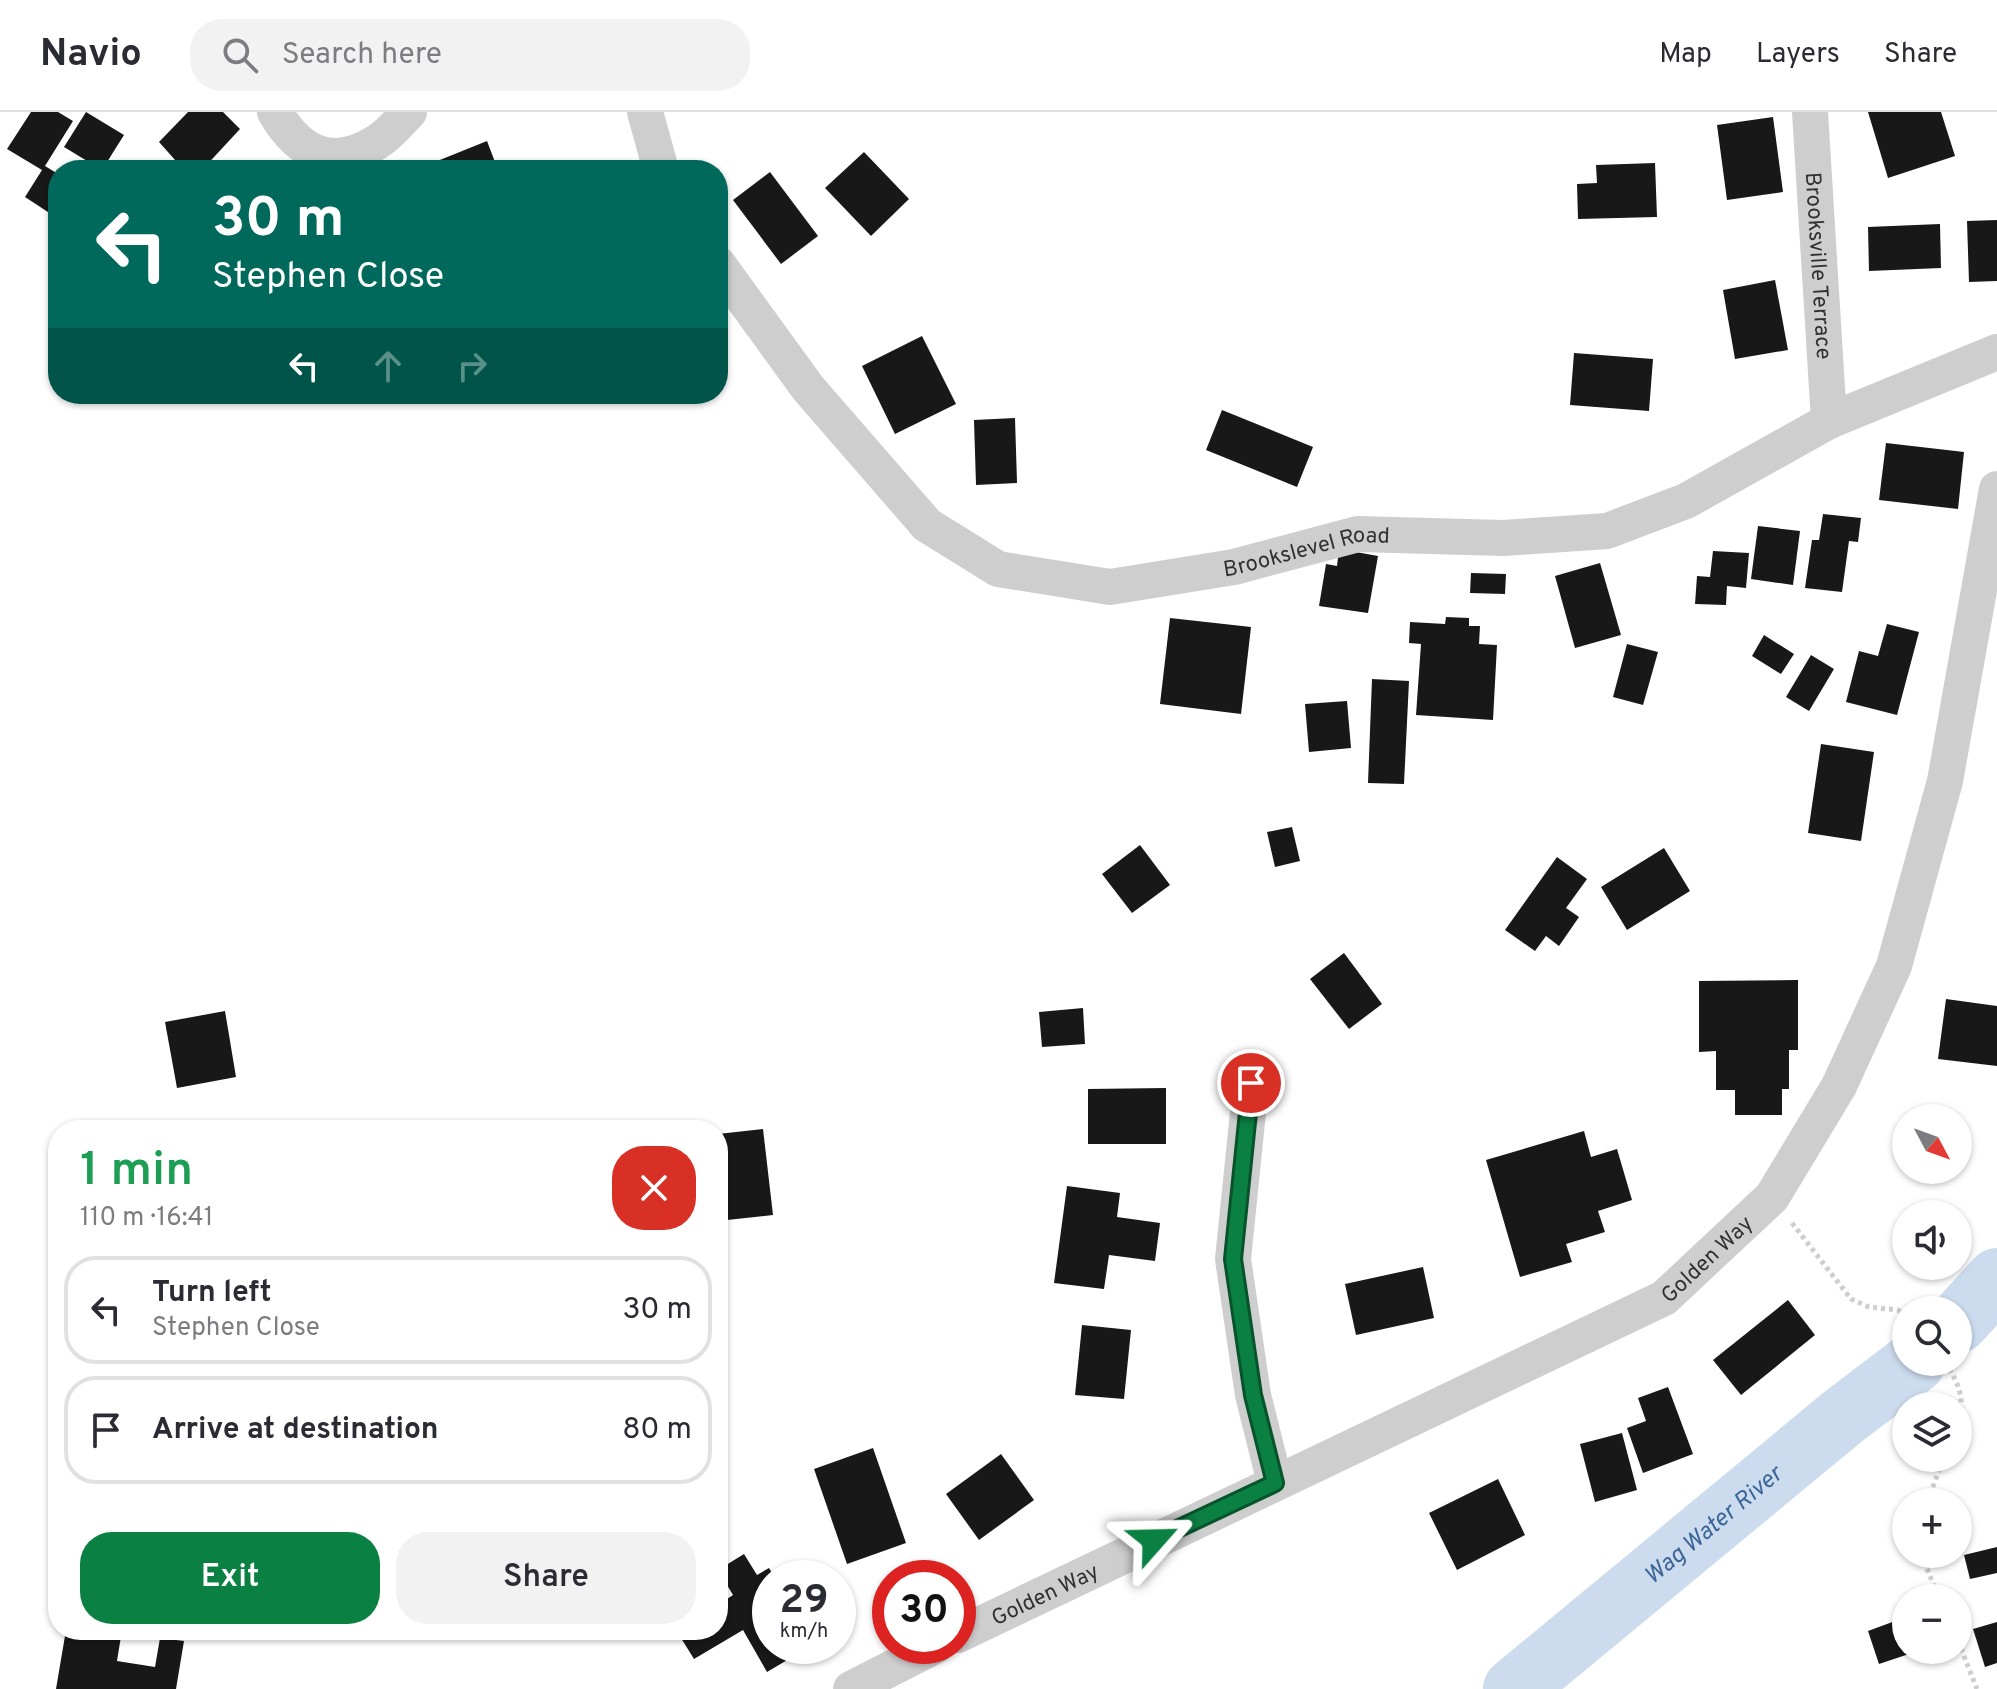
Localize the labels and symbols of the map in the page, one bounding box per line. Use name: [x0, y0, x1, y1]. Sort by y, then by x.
street label: Brooksville Terrace: [1798, 171, 1836, 360]
street label: Brookslevel Road: [1222, 523, 1390, 585]
pin: [1217, 1049, 1285, 1117]
north arrow: [1892, 1104, 1972, 1184]
street label: Golden Way: [1656, 1211, 1759, 1310]
water label: Wag Water River: [1639, 1459, 1791, 1592]
position arrow: [1112, 1498, 1196, 1582]
street label: Golden Way: [988, 1559, 1104, 1633]
speed limit sign: 30: [872, 1560, 976, 1664]

